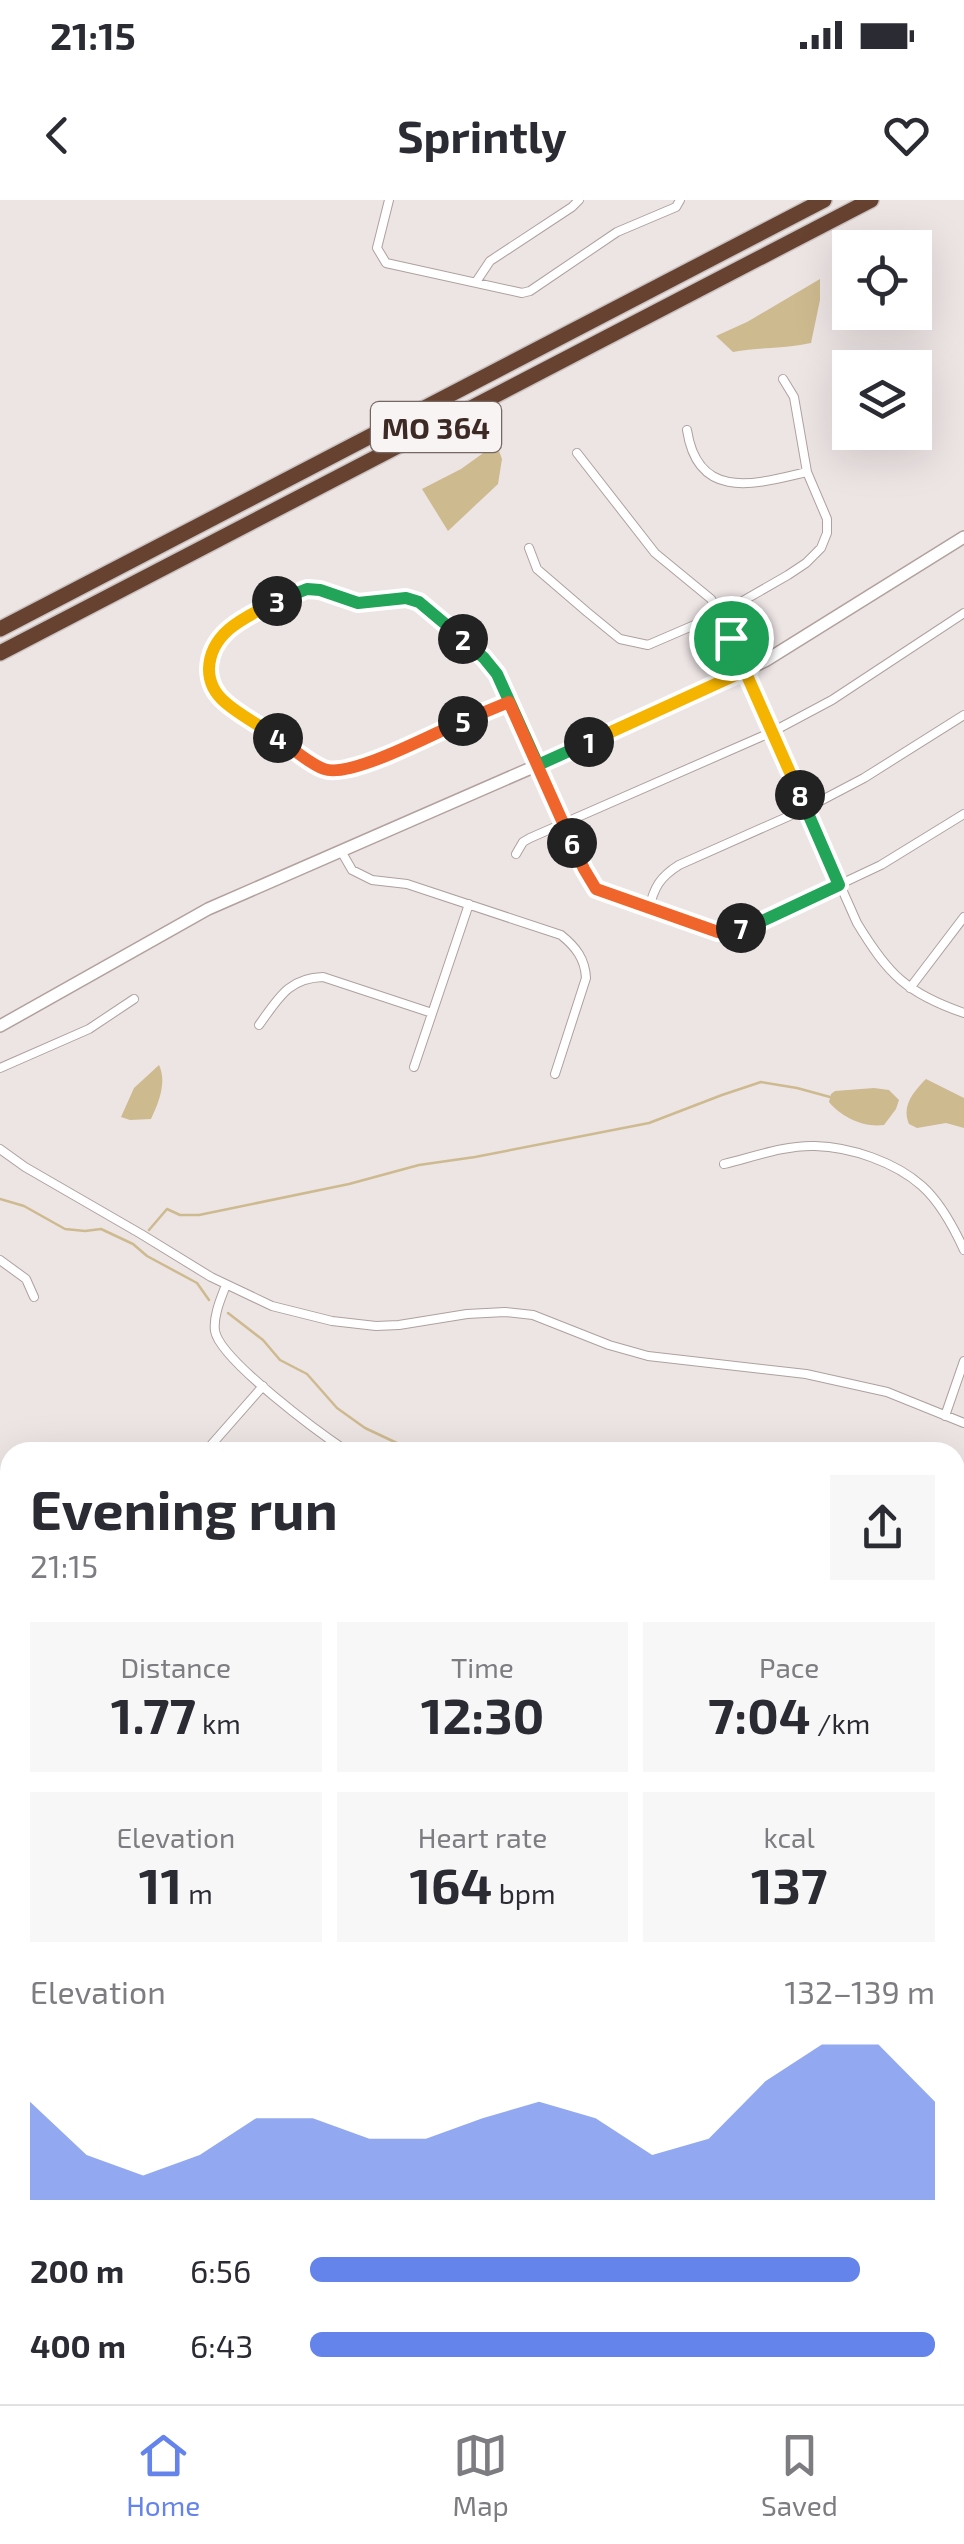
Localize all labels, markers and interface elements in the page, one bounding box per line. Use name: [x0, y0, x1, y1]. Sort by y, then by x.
text: 21:15: [50, 12, 136, 58]
icon: back: [30, 108, 85, 163]
text: Sprintly: [397, 108, 567, 162]
icon: heart: [879, 108, 934, 163]
map controls: [832, 230, 932, 450]
button: locate: [832, 230, 932, 330]
button: layers: [832, 350, 932, 450]
road number: MO 364: [371, 402, 501, 452]
pin: 3: [252, 576, 302, 626]
text: 3: [269, 584, 285, 618]
pin: [689, 596, 774, 681]
icon: arrive: [704, 611, 759, 666]
pin: 2: [438, 614, 488, 664]
text: 2: [455, 622, 471, 656]
pin: 5: [438, 696, 488, 746]
text: 5: [455, 704, 471, 738]
pin: 4: [253, 713, 303, 763]
pin: 1: [564, 717, 614, 767]
text: 4: [269, 721, 287, 755]
text: 1: [583, 725, 595, 759]
pin: 8: [775, 770, 825, 820]
text: 8: [791, 778, 809, 812]
pin: 6: [547, 818, 597, 868]
text: 6: [564, 826, 580, 860]
pin: 7: [716, 903, 766, 953]
text: 7: [734, 911, 748, 945]
text: Evening run: [30, 1475, 338, 1541]
button: share: [830, 1475, 935, 1580]
text: 21:15: [30, 1546, 98, 1584]
text: Distance: [121, 1650, 231, 1684]
text: Time: [451, 1650, 514, 1684]
text: Pace: [759, 1650, 819, 1684]
text: 1.77: [111, 1684, 196, 1744]
text: 12:30: [421, 1684, 544, 1744]
text: 7:04: [708, 1684, 811, 1744]
text: km: [196, 1706, 241, 1740]
text: /km: [811, 1706, 870, 1740]
text: Elevation: [116, 1820, 235, 1854]
text: Heart rate: [418, 1820, 547, 1854]
text: kcal: [764, 1820, 815, 1854]
text: 11: [139, 1854, 182, 1914]
text: 164: [410, 1854, 492, 1914]
text: 137: [751, 1854, 827, 1914]
text: m: [182, 1876, 213, 1910]
text: bpm: [492, 1876, 555, 1910]
text: Elevation: [30, 1972, 166, 2010]
text: 132–139 m: [785, 1972, 935, 2010]
text: 200 m: [30, 2251, 124, 2289]
text: 6:56: [190, 2251, 251, 2289]
text: 400 m: [30, 2326, 126, 2364]
text: 6:43: [190, 2326, 253, 2364]
tab: Home: [126, 2428, 200, 2522]
tab: Map: [453, 2428, 509, 2522]
tab: Saved: [761, 2428, 838, 2522]

